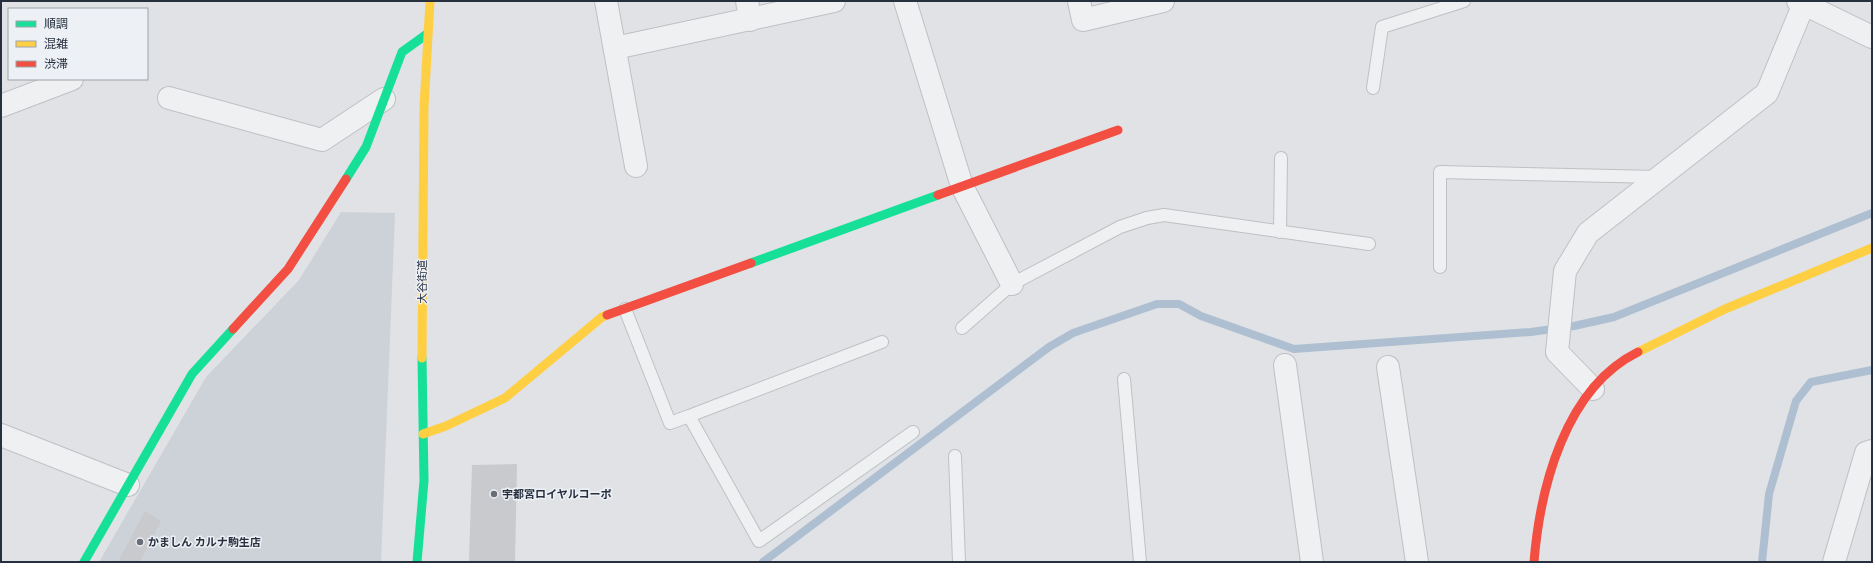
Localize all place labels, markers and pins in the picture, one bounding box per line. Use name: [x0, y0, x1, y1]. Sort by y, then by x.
place label: 宇都宮ロイヤルコーポ: [502, 487, 611, 501]
marker: 宇都宮ロイヤルコーポ: [489, 489, 499, 499]
place label: かましん カルナ駒生店: [148, 535, 261, 549]
marker: かましん カルナ駒生店: [135, 537, 145, 547]

